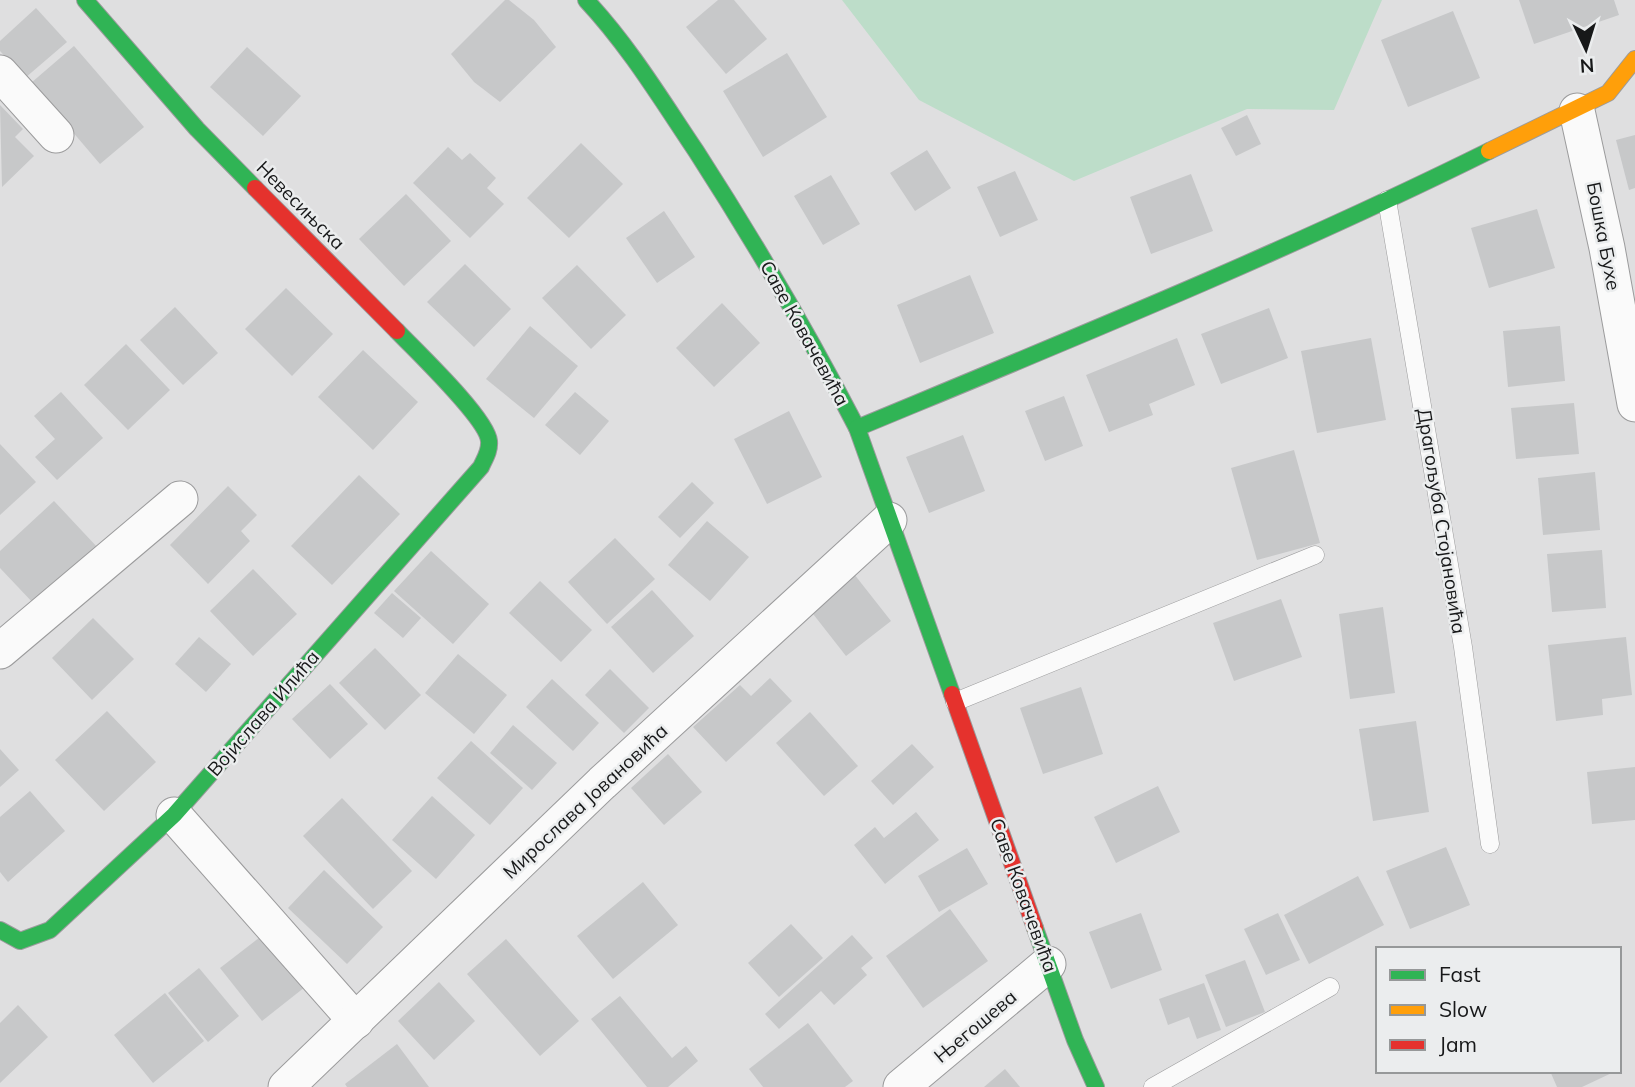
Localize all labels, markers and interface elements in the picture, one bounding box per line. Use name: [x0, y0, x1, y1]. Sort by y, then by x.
north arrow: [1551, 14, 1621, 84]
text: N: [1579, 53, 1595, 78]
street label: Невесињска: [252, 156, 350, 254]
street label: Бошка Бухе: [1582, 180, 1626, 292]
street label: Саве Ковачевића: [755, 256, 855, 410]
street label: Драгољуба Стојановића: [1412, 406, 1472, 636]
street label: Војислава Илића: [202, 645, 324, 781]
street label: Мирослава Јовановића: [498, 718, 672, 884]
street label: Саве Ковачевића: [985, 815, 1063, 975]
legend: [1376, 947, 1621, 1073]
text: Fast: [1439, 961, 1481, 987]
street label: Његошева: [929, 984, 1021, 1068]
text: Slow: [1439, 996, 1487, 1022]
text: Jam: [1439, 1031, 1477, 1057]

